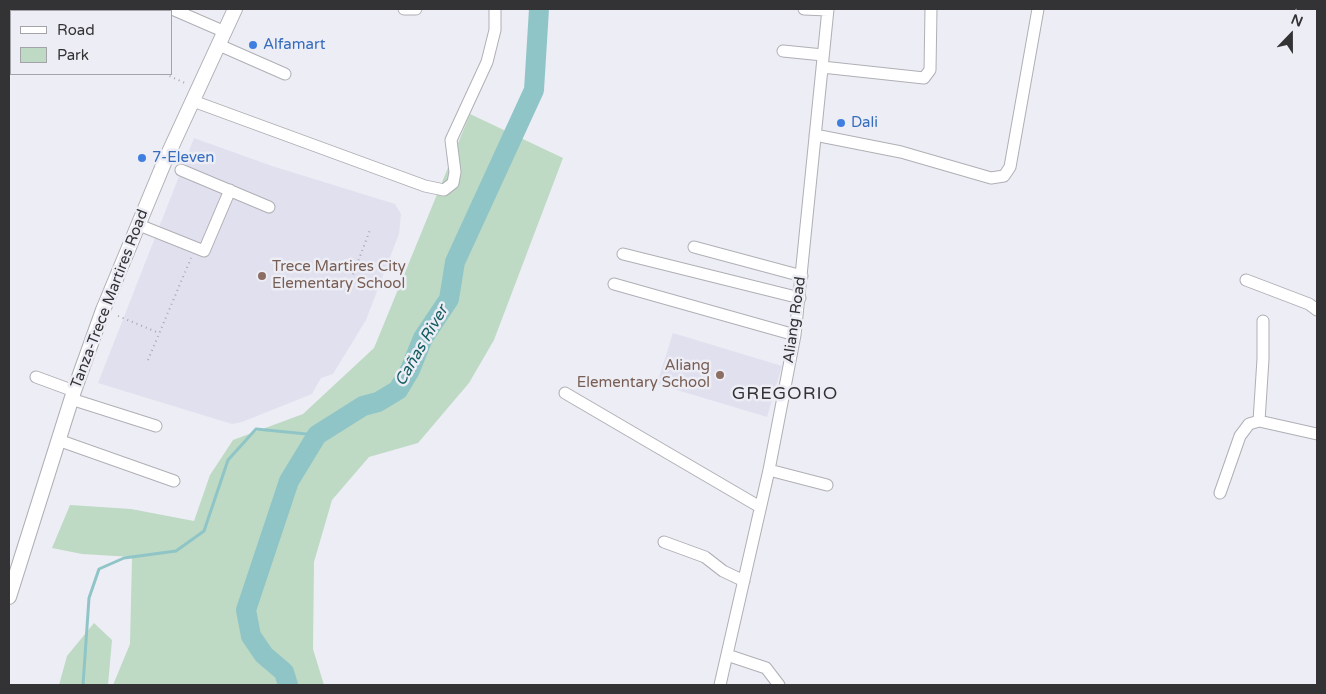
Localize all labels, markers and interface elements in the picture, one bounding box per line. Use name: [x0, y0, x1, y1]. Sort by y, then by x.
legend: [10, 10, 172, 75]
north arrow: [1266, 10, 1316, 60]
text: N: [1288, 11, 1305, 31]
text: Road: [57, 21, 95, 39]
place label: Alfamart: [263, 36, 325, 54]
marker: Alfamart: [247, 39, 259, 51]
text: Park: [57, 46, 89, 64]
place label: Dali: [851, 114, 878, 132]
marker: Dali: [835, 117, 847, 129]
place label: 7-Eleven: [152, 149, 214, 167]
marker: 7-Eleven: [136, 152, 148, 164]
street label: Tanza-Trece Martires Road: [68, 207, 152, 391]
place label: Trece Martires City Elementary School: [272, 258, 406, 293]
marker: Trece Martires City Elementary School: [256, 270, 268, 282]
street label: Aliang Road: [780, 276, 810, 364]
water label: Cañas River: [391, 302, 453, 390]
place label: Aliang Elementary School: [577, 357, 710, 392]
marker: Aliang Elementary School: [714, 369, 726, 381]
district label: GREGORIO: [731, 383, 839, 405]

